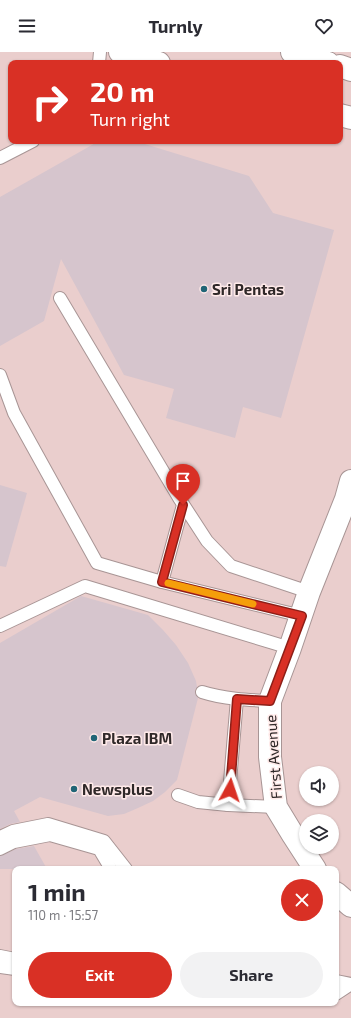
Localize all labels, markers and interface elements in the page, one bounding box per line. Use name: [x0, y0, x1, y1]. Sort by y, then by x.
icon: menu: [16, 15, 38, 37]
text: Turnly: [148, 15, 203, 37]
icon: heart: [313, 15, 335, 37]
text: 20 m: [90, 74, 155, 108]
icon: right: [24, 76, 76, 128]
text: Turn right: [90, 108, 170, 130]
place label: Sri Pentas: [212, 280, 284, 298]
marker: Sri Pentas: [199, 284, 209, 294]
pin: [166, 464, 200, 505]
icon: arrive: [172, 470, 194, 492]
street label: First Avenue: [261, 714, 285, 800]
place label: Plaza IBM: [102, 729, 172, 747]
marker: Plaza IBM: [89, 733, 99, 743]
map controls: [299, 766, 339, 854]
button: sound: [299, 766, 339, 806]
position arrow: [209, 769, 251, 811]
place label: Newsplus: [82, 780, 153, 798]
marker: Newsplus: [69, 784, 79, 794]
button: layers: [299, 814, 339, 854]
text: 1 min: [28, 877, 86, 906]
button: close: [281, 879, 323, 921]
text: 110 m · 15:57: [28, 907, 98, 923]
button: Exit: [28, 952, 172, 998]
button: Share: [180, 952, 323, 998]

